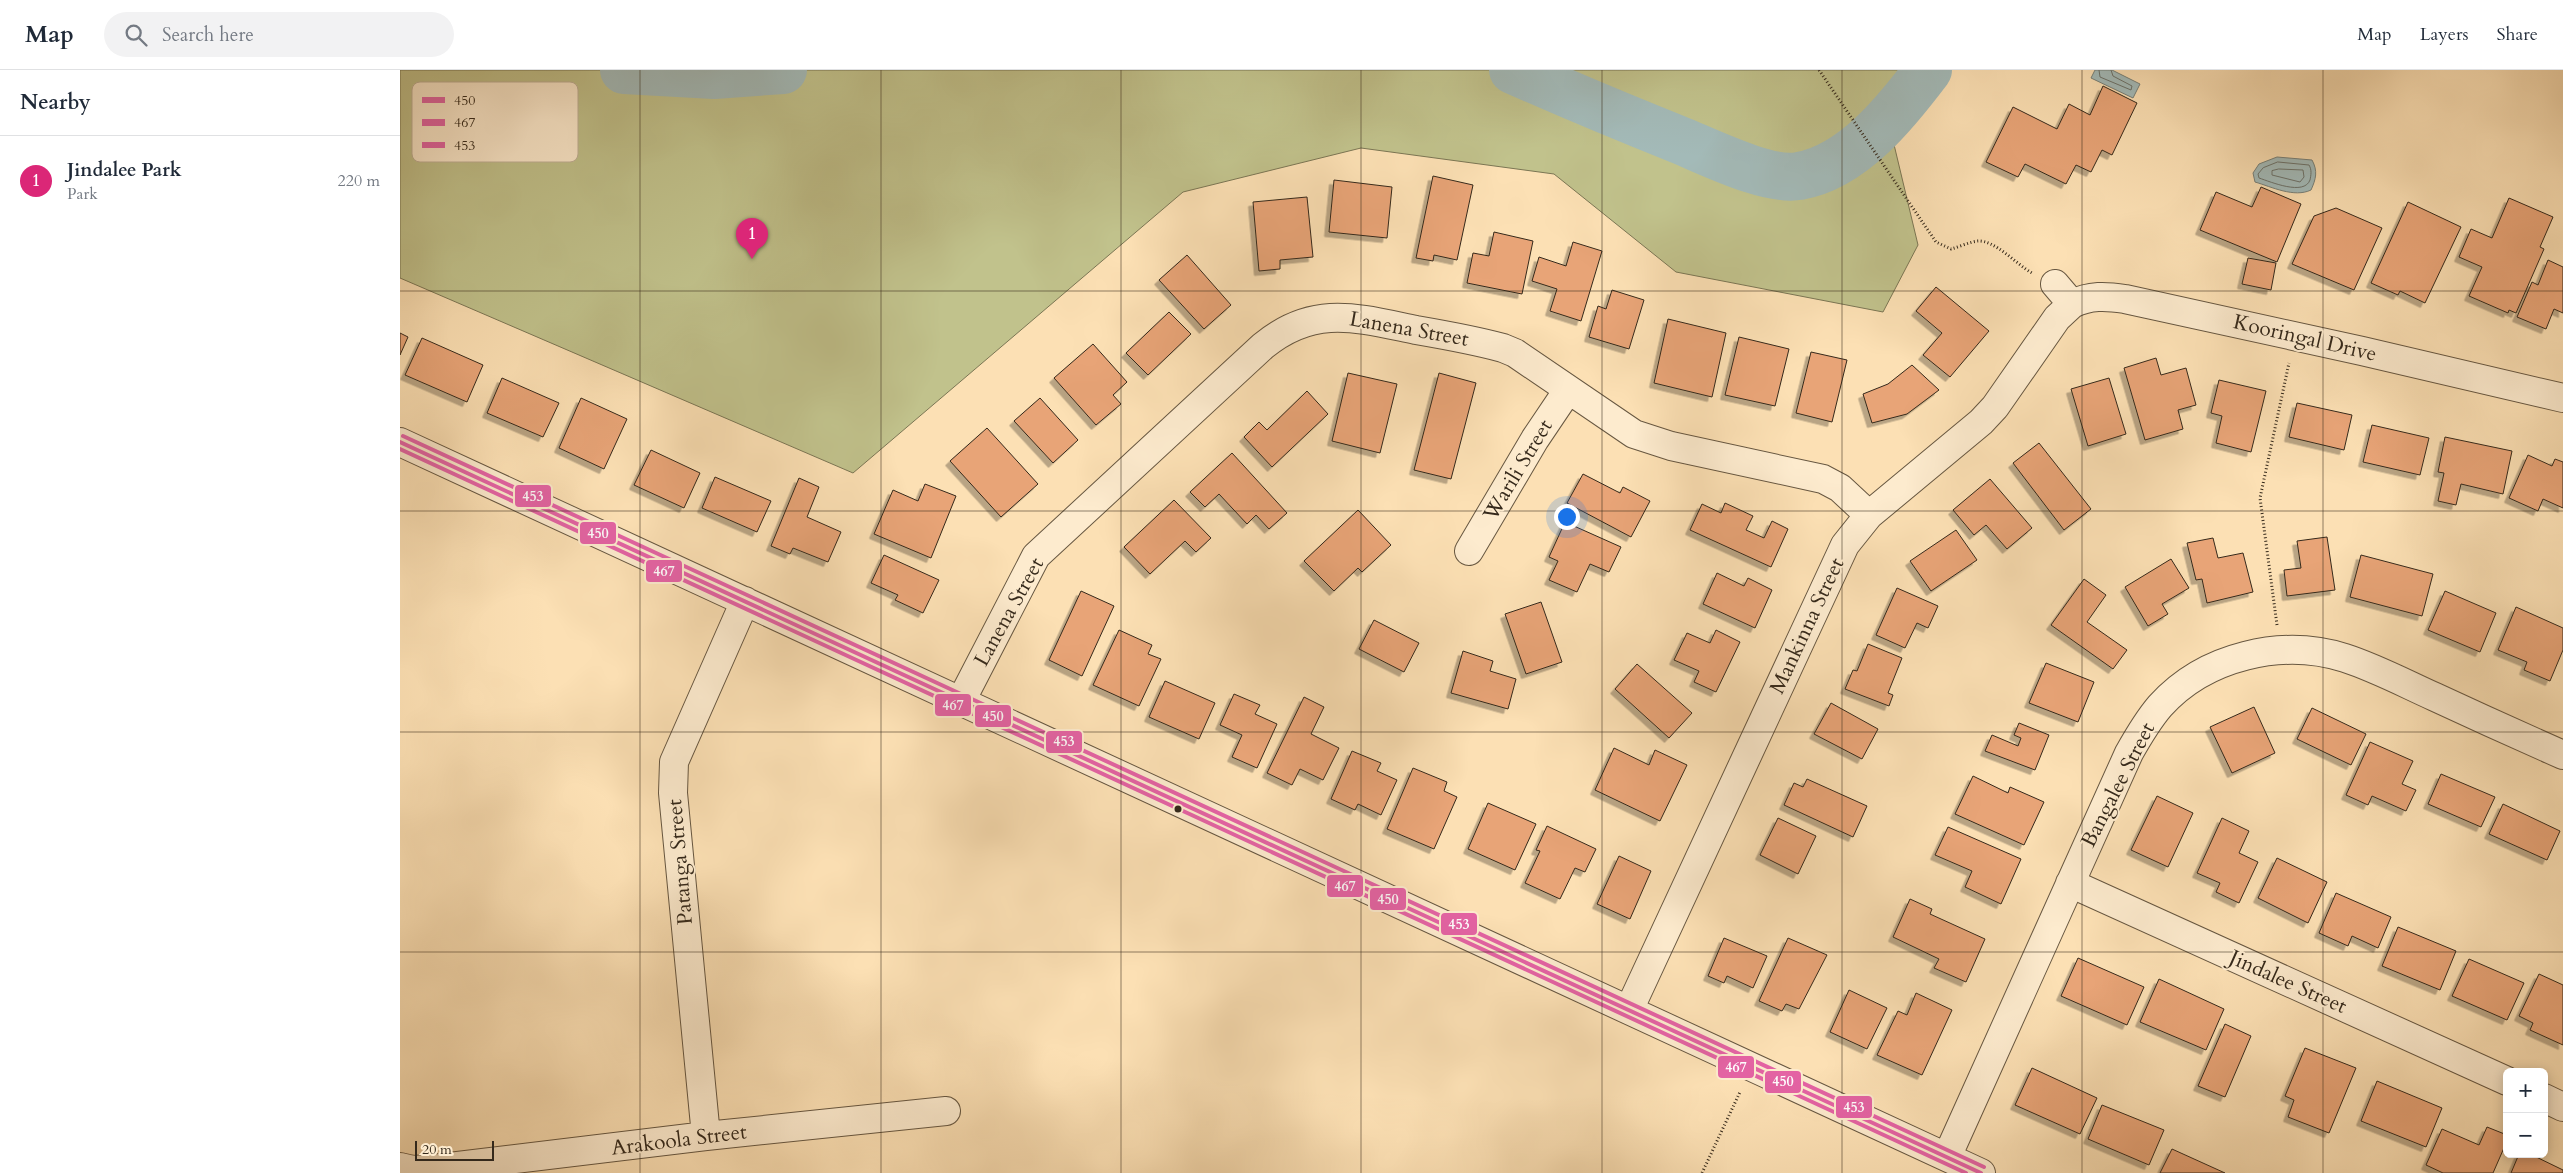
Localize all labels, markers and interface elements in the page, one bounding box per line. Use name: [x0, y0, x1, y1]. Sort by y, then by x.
search box: [104, 12, 454, 57]
text: Map: [25, 18, 74, 51]
icon: search: [122, 21, 150, 49]
text: Search here: [162, 22, 254, 48]
text: Map: [2357, 22, 2392, 47]
text: Layers: [2420, 22, 2469, 47]
text: Share: [2497, 22, 2538, 47]
legend: [412, 82, 578, 162]
text: Nearby: [20, 88, 91, 117]
text: 450: [454, 91, 476, 110]
text: 467: [454, 113, 476, 132]
text: 453: [454, 136, 476, 155]
text: Jindalee Park: [67, 157, 182, 183]
text: 1: [32, 170, 40, 192]
text: 220 m: [338, 170, 380, 192]
text: Park: [67, 183, 98, 205]
pin: 1: [736, 218, 768, 259]
street label: Lanena Street: [1347, 304, 1471, 354]
street label: Kooringal Drive: [2230, 307, 2380, 369]
street label: Warili Street: [1476, 414, 1560, 527]
line badge: 453: [514, 484, 552, 508]
text: 453: [522, 487, 544, 506]
your location: [1554, 504, 1580, 530]
line badge: 450: [579, 521, 617, 545]
text: 450: [587, 524, 609, 543]
street label: Lanena Street: [967, 552, 1051, 672]
street label: Mankinna Street: [1763, 553, 1851, 699]
line badge: 467: [645, 559, 683, 583]
text: 467: [653, 562, 675, 581]
line badge: 467: [934, 693, 972, 717]
text: 467: [942, 696, 964, 715]
line badge: 450: [974, 704, 1012, 728]
text: 450: [982, 707, 1004, 726]
street label: Bangalee Street: [2074, 717, 2162, 852]
line badge: 453: [1045, 730, 1083, 754]
text: 453: [1053, 732, 1075, 751]
street label: Patanga Street: [660, 798, 700, 926]
unlabelled marker: [1173, 804, 1183, 814]
line badge: 467: [1326, 874, 1364, 898]
text: 467: [1334, 877, 1356, 896]
line badge: 450: [1369, 887, 1407, 911]
text: 450: [1377, 890, 1399, 909]
line badge: 453: [1440, 912, 1478, 936]
text: 453: [1448, 915, 1470, 934]
street label: Jindalee Street: [2222, 942, 2352, 1021]
line badge: 467: [1717, 1055, 1755, 1079]
text: 467: [1725, 1058, 1747, 1077]
map controls: [2503, 1068, 2548, 1158]
button: +: [2503, 1068, 2548, 1113]
line badge: 450: [1764, 1070, 1802, 1094]
text: 450: [1772, 1072, 1794, 1091]
line badge: 453: [1835, 1095, 1873, 1119]
text: 453: [1843, 1098, 1865, 1117]
button: −: [2503, 1113, 2548, 1158]
street label: Arakoola Street: [610, 1117, 749, 1163]
scale bar: [415, 1138, 494, 1161]
text: 20 m: [422, 1140, 452, 1159]

